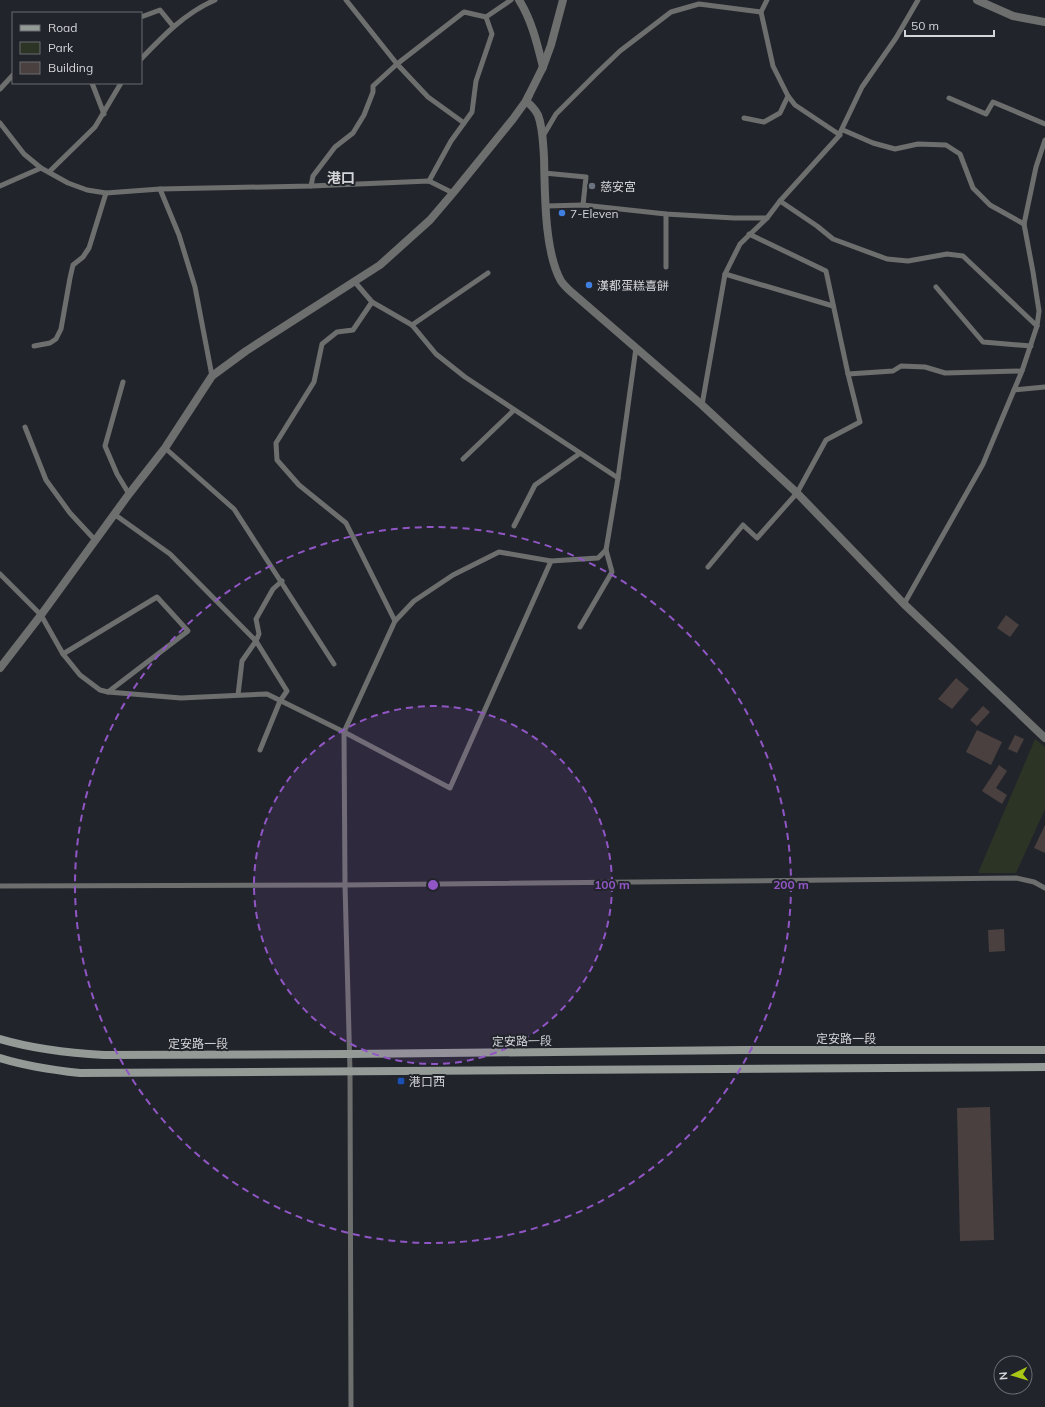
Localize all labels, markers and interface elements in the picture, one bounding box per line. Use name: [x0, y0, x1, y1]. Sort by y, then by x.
legend: [12, 12, 142, 84]
scale bar: [905, 12, 994, 38]
text: 50 m: [911, 18, 939, 33]
text: Road: [48, 20, 77, 35]
text: Park: [48, 40, 74, 55]
text: Building: [48, 60, 93, 75]
district label: 港口: [327, 169, 355, 187]
place label: 慈安宮: [600, 179, 636, 194]
marker: 慈安宮: [587, 181, 597, 191]
place label: 7-Eleven: [570, 206, 619, 221]
marker: 7-Eleven: [557, 208, 567, 218]
place label: 漢都蛋糕喜餅: [597, 278, 669, 293]
marker: 漢都蛋糕喜餅: [584, 280, 594, 290]
text: 100 m: [594, 877, 630, 892]
text: 200 m: [773, 877, 809, 892]
centre of rings: [426, 878, 440, 892]
street label: 定安路一段: [816, 1031, 876, 1046]
street label: 定安路一段: [492, 1033, 552, 1049]
street label: 定安路一段: [168, 1036, 228, 1051]
place label: 港口西: [409, 1074, 445, 1089]
marker: 港口西: [396, 1076, 406, 1086]
north arrow: [993, 1355, 1033, 1395]
text: N: [996, 1371, 1010, 1381]

